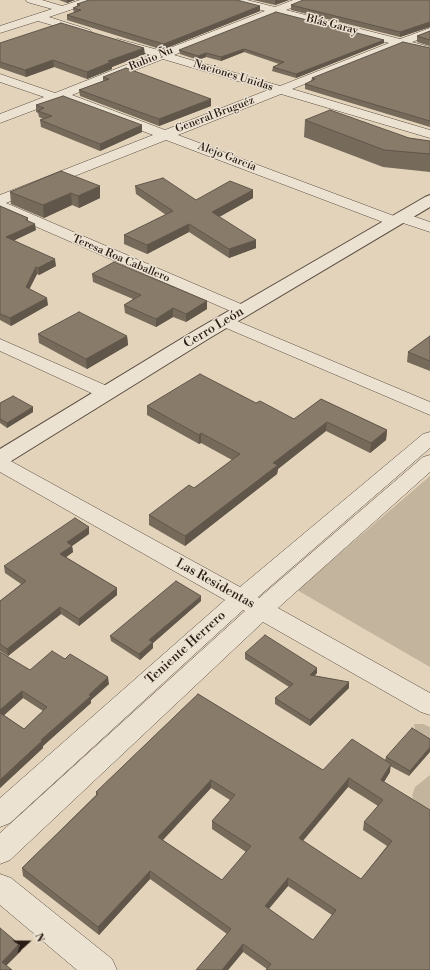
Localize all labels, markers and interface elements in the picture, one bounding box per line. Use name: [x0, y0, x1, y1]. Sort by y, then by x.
street label: Blás Garay: [305, 12, 359, 38]
street label: Rubio Ñu: [127, 44, 175, 74]
street label: Naciones Unidas: [191, 58, 275, 94]
street label: General Bruguéz: [174, 94, 256, 136]
street label: Alejo García: [196, 140, 258, 174]
street label: Teresa Roa Caballero: [70, 233, 172, 285]
street label: Cerro León: [181, 304, 247, 352]
street label: Las Residentas: [173, 556, 257, 612]
street label: Teniente Herrero: [143, 608, 229, 688]
north arrow: [8, 922, 48, 962]
text: N: [31, 931, 47, 944]

